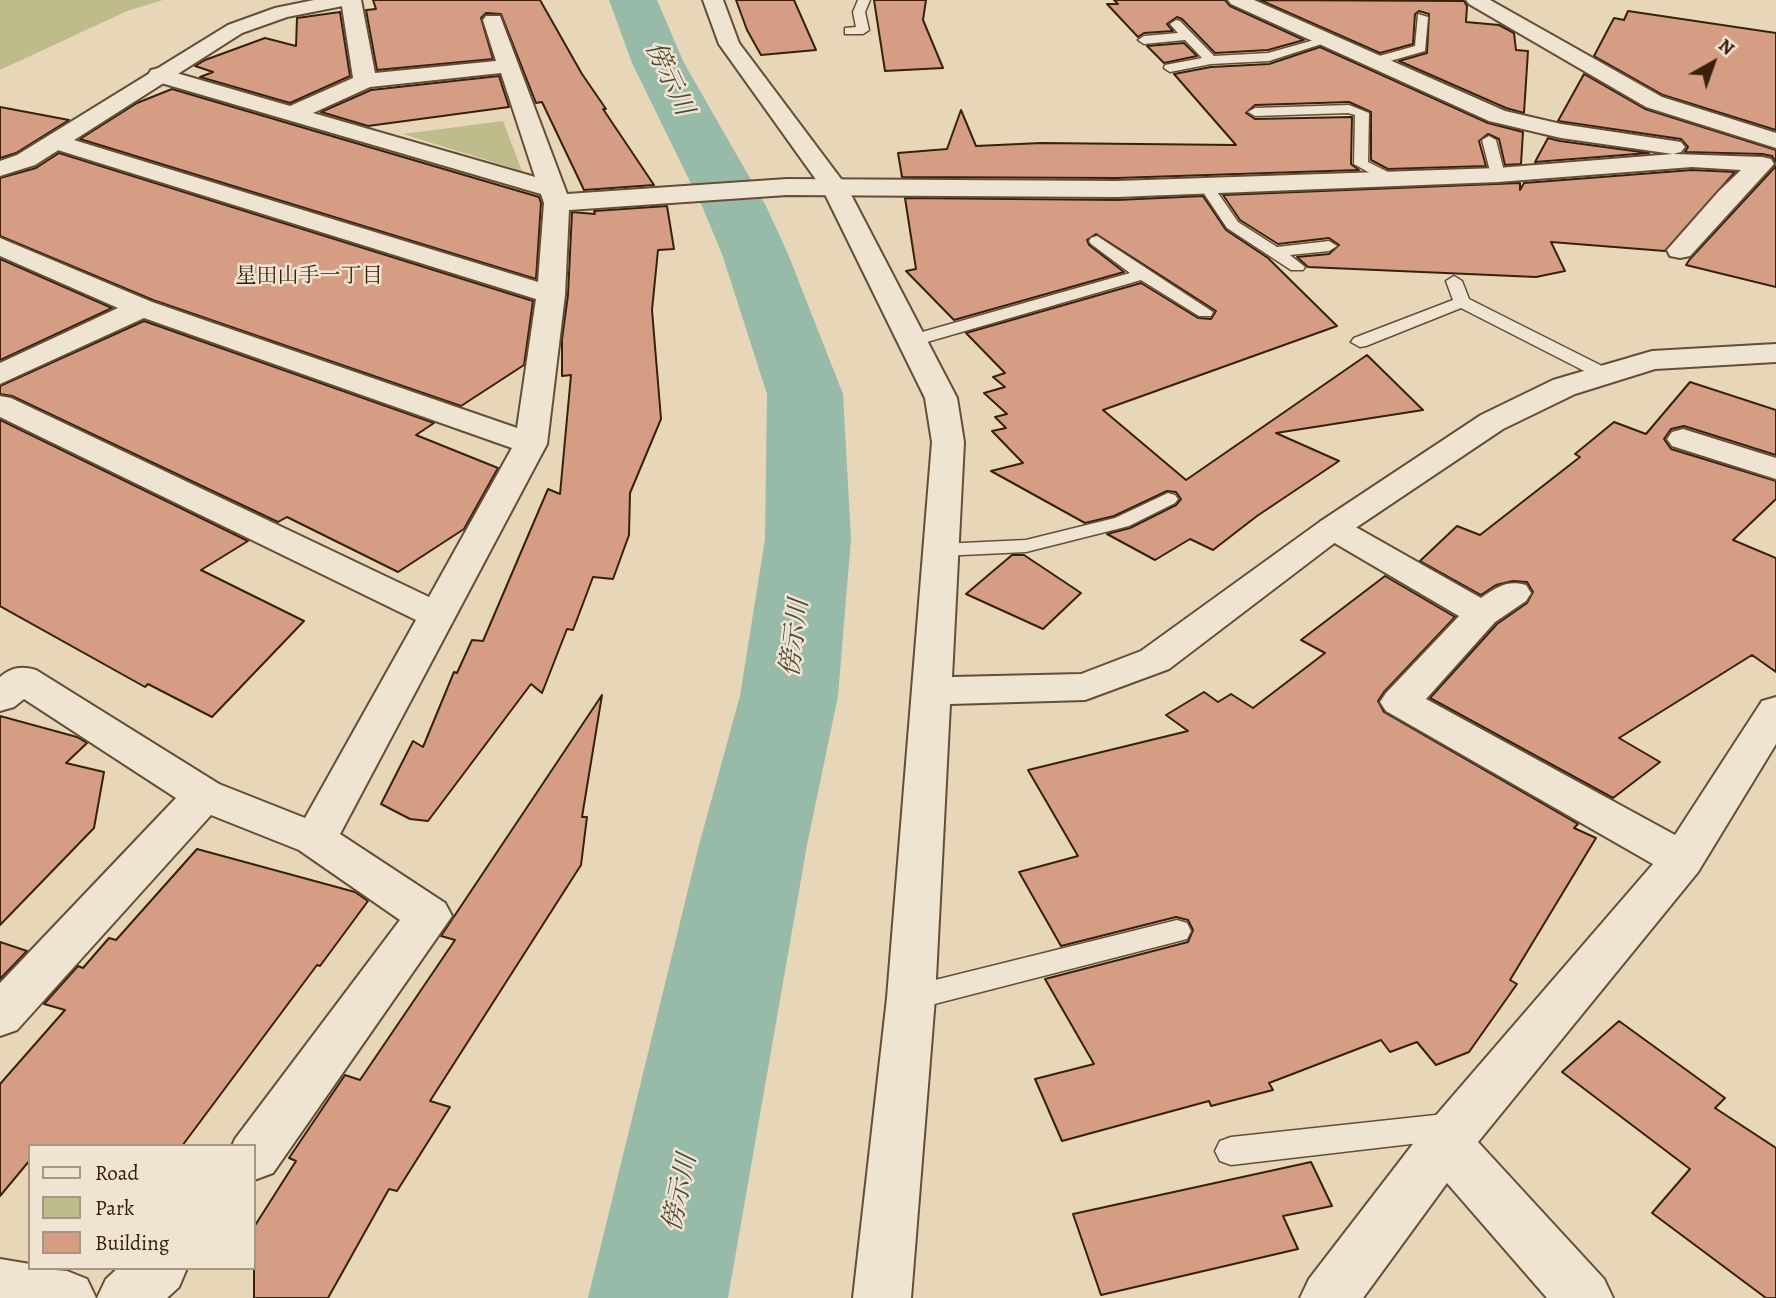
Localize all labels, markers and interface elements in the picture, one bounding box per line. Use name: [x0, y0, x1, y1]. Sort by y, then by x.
north arrow: [1678, 28, 1748, 98]
text: N: [1713, 33, 1740, 61]
water label: 傍示川: [637, 37, 699, 121]
district label: 星田山手一丁目: [236, 264, 382, 290]
water label: 傍示川: [776, 597, 816, 679]
legend: [28, 1144, 256, 1270]
water label: 傍示川: [658, 1152, 704, 1234]
text: Road: [95, 1159, 139, 1187]
text: Park: [95, 1194, 134, 1222]
text: Building: [95, 1229, 169, 1257]

